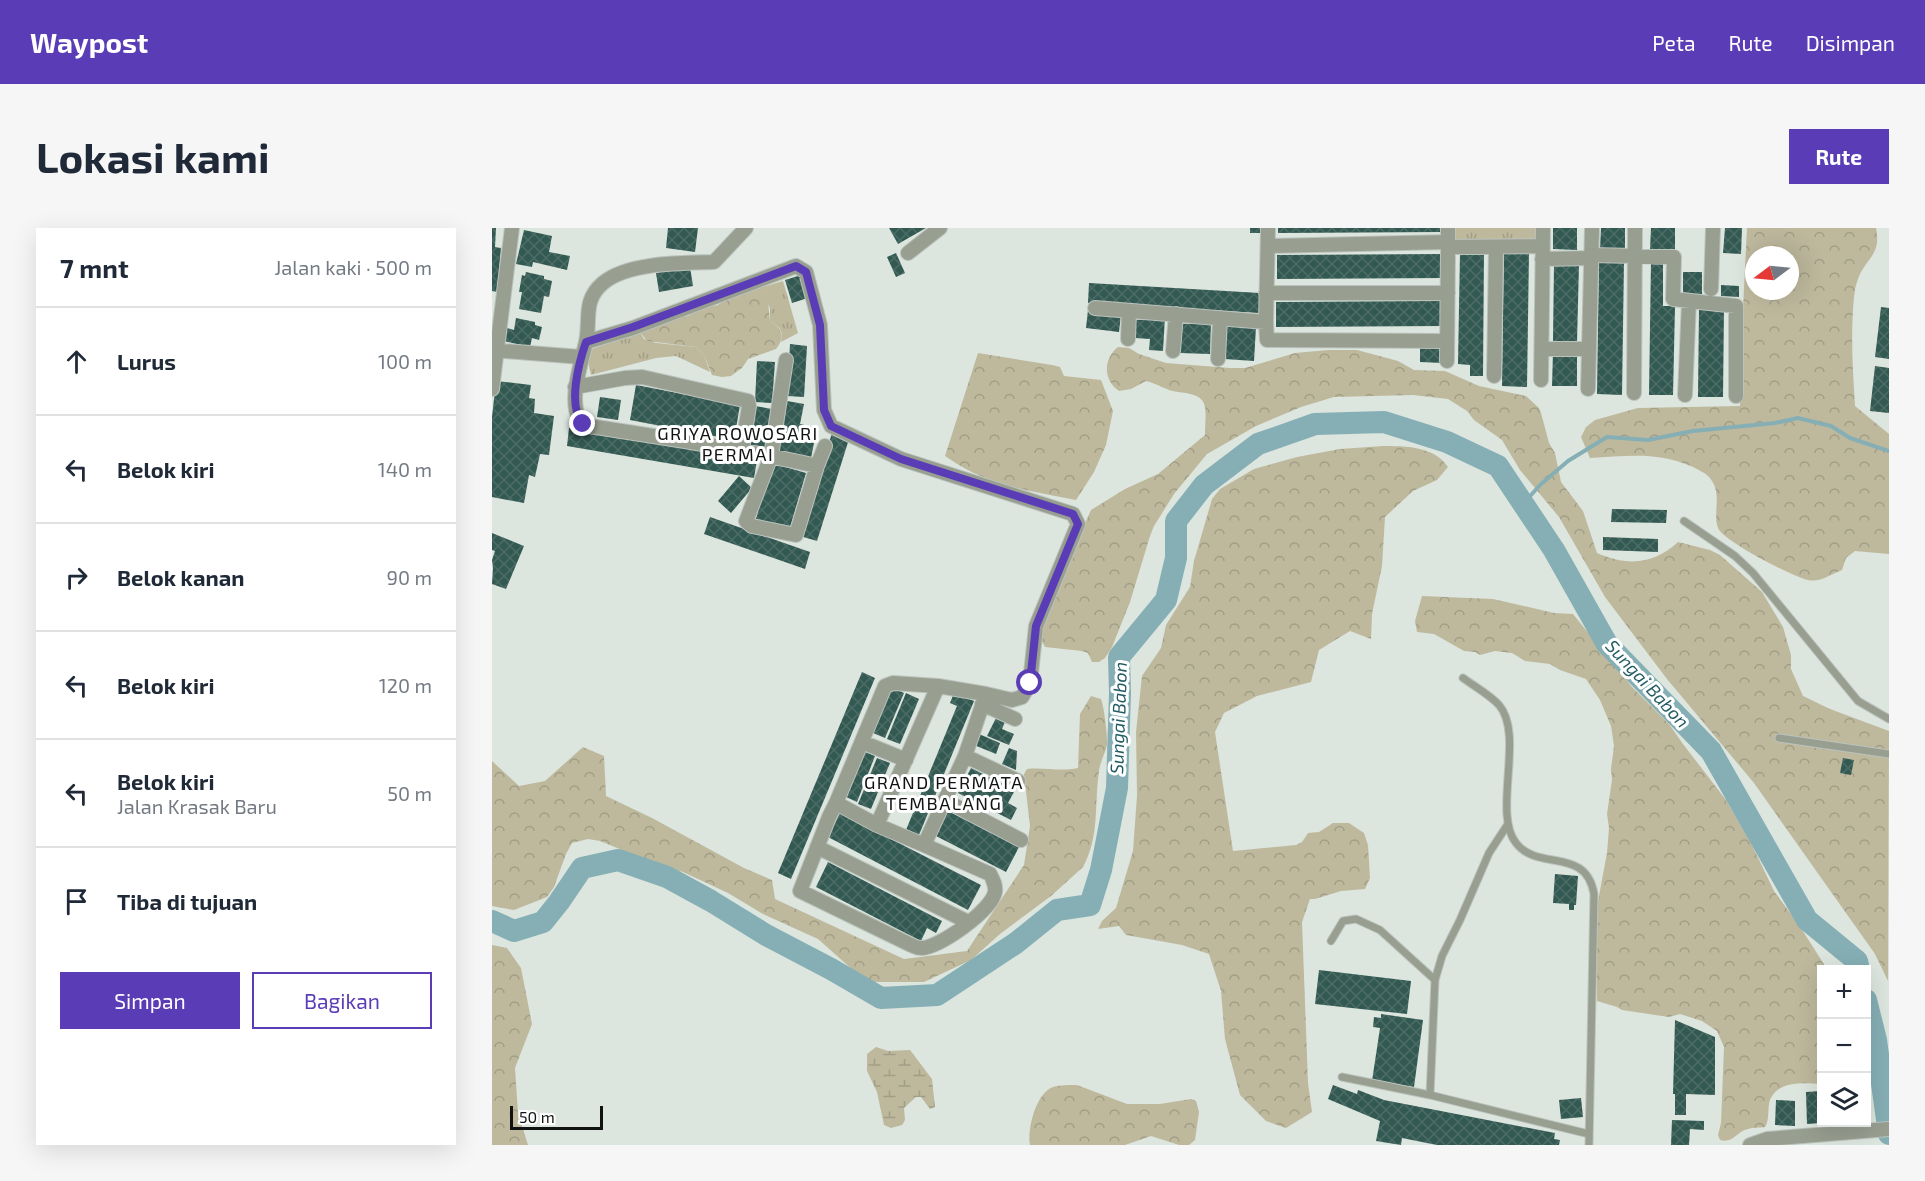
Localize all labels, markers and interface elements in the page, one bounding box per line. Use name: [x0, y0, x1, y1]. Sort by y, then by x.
text: Waypost: [30, 25, 148, 59]
text: Peta: [1652, 30, 1695, 55]
text: Rute: [1728, 30, 1773, 55]
text: Disimpan: [1806, 30, 1895, 55]
button: Rute: [1789, 129, 1889, 184]
text: Lokasi kami: [36, 131, 270, 181]
north arrow: [1745, 246, 1799, 300]
text: 7 mnt: [60, 252, 129, 283]
text: Jalan kaki · 500 m: [274, 255, 432, 279]
icon: ahead: [60, 345, 93, 378]
text: Lurus: [117, 348, 176, 374]
text: 100 m: [378, 349, 432, 373]
route end: [569, 410, 595, 436]
district label: GRIYA ROWOSARI PERMAI: [657, 422, 819, 465]
icon: left: [60, 453, 93, 486]
text: Belok kiri: [117, 456, 214, 482]
text: 140 m: [378, 457, 432, 481]
icon: right: [60, 561, 93, 594]
text: Belok kanan: [117, 564, 244, 590]
text: 90 m: [387, 565, 432, 589]
water label: Sungai Babon: [1601, 635, 1694, 732]
water label: Sungai Babon: [1105, 662, 1131, 774]
icon: left: [60, 669, 93, 702]
route start: [1016, 669, 1042, 695]
text: Belok kiri: [117, 672, 214, 698]
text: 120 m: [379, 673, 432, 697]
text: Belok kiri: [117, 768, 214, 794]
district label: GRAND PERMATA TEMBALANG: [864, 771, 1024, 814]
icon: left: [60, 777, 93, 810]
text: 50 m: [387, 781, 432, 805]
text: Jalan Krasak Baru: [117, 794, 277, 818]
icon: arrive: [60, 885, 93, 918]
text: Tiba di tujuan: [117, 888, 257, 914]
map controls: [1817, 965, 1871, 1127]
button: +: [1817, 965, 1871, 1019]
button: Simpan: [60, 972, 240, 1029]
button: Bagikan: [252, 972, 432, 1029]
button: −: [1817, 1019, 1871, 1073]
button: layers: [1817, 1073, 1871, 1127]
scale bar: [510, 1103, 603, 1130]
text: 50 m: [519, 1107, 555, 1126]

